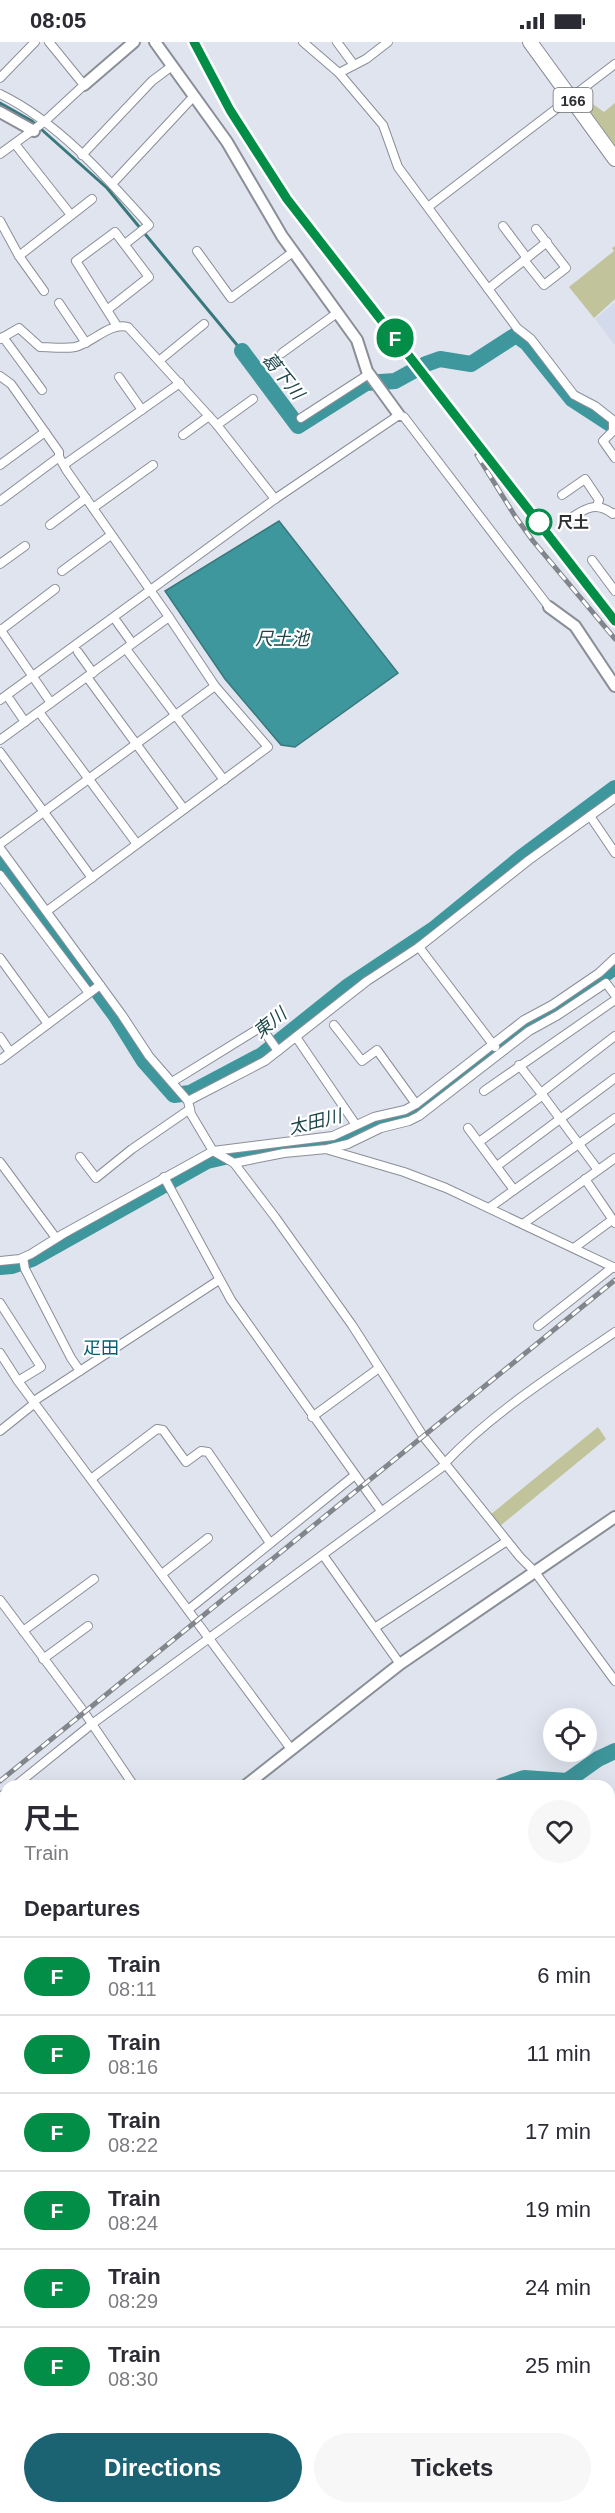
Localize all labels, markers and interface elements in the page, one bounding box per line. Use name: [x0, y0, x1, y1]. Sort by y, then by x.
text: 08:05: [30, 8, 86, 33]
road number: 166: [554, 88, 592, 112]
line badge: F: [376, 318, 414, 358]
text: F: [389, 327, 401, 350]
water label: 葛下川: [258, 349, 309, 405]
marker: 尺土: [526, 509, 552, 535]
place label: 尺土: [557, 514, 589, 531]
water label: 尺土池: [255, 629, 311, 649]
water label: 東川: [250, 1003, 292, 1042]
water label: 太田川: [286, 1105, 346, 1138]
district label: 疋田: [83, 1338, 119, 1358]
map controls: [543, 1708, 597, 1762]
button: locate: [543, 1708, 597, 1762]
button: heart: [528, 1800, 591, 1863]
text: 尺土: [24, 1804, 80, 1835]
text: Train: [24, 1842, 69, 1864]
text: Departures: [24, 1896, 140, 1921]
text: Train: [108, 1952, 161, 1977]
text: 6 min: [537, 1963, 591, 1988]
text: F: [51, 1965, 63, 1988]
text: 08:11: [108, 1978, 157, 2000]
text: Train: [108, 2030, 161, 2055]
text: 11 min: [527, 2041, 591, 2066]
text: F: [51, 2043, 63, 2066]
text: 08:16: [108, 2056, 158, 2078]
text: Train: [108, 2108, 161, 2133]
text: 17 min: [525, 2119, 591, 2144]
text: F: [51, 2121, 63, 2144]
text: 08:22: [108, 2134, 158, 2156]
text: Train: [108, 2186, 161, 2211]
text: 19 min: [525, 2197, 591, 2222]
text: F: [51, 2199, 63, 2222]
text: 08:24: [108, 2212, 158, 2234]
text: Train: [108, 2264, 161, 2289]
text: 24 min: [525, 2275, 591, 2300]
text: F: [51, 2277, 63, 2300]
text: 08:29: [108, 2290, 158, 2312]
text: Train: [108, 2342, 161, 2367]
text: 25 min: [525, 2353, 591, 2378]
text: F: [51, 2355, 63, 2378]
text: 08:30: [108, 2368, 158, 2390]
button: Directions: [24, 2433, 302, 2502]
button: Tickets: [314, 2433, 591, 2502]

